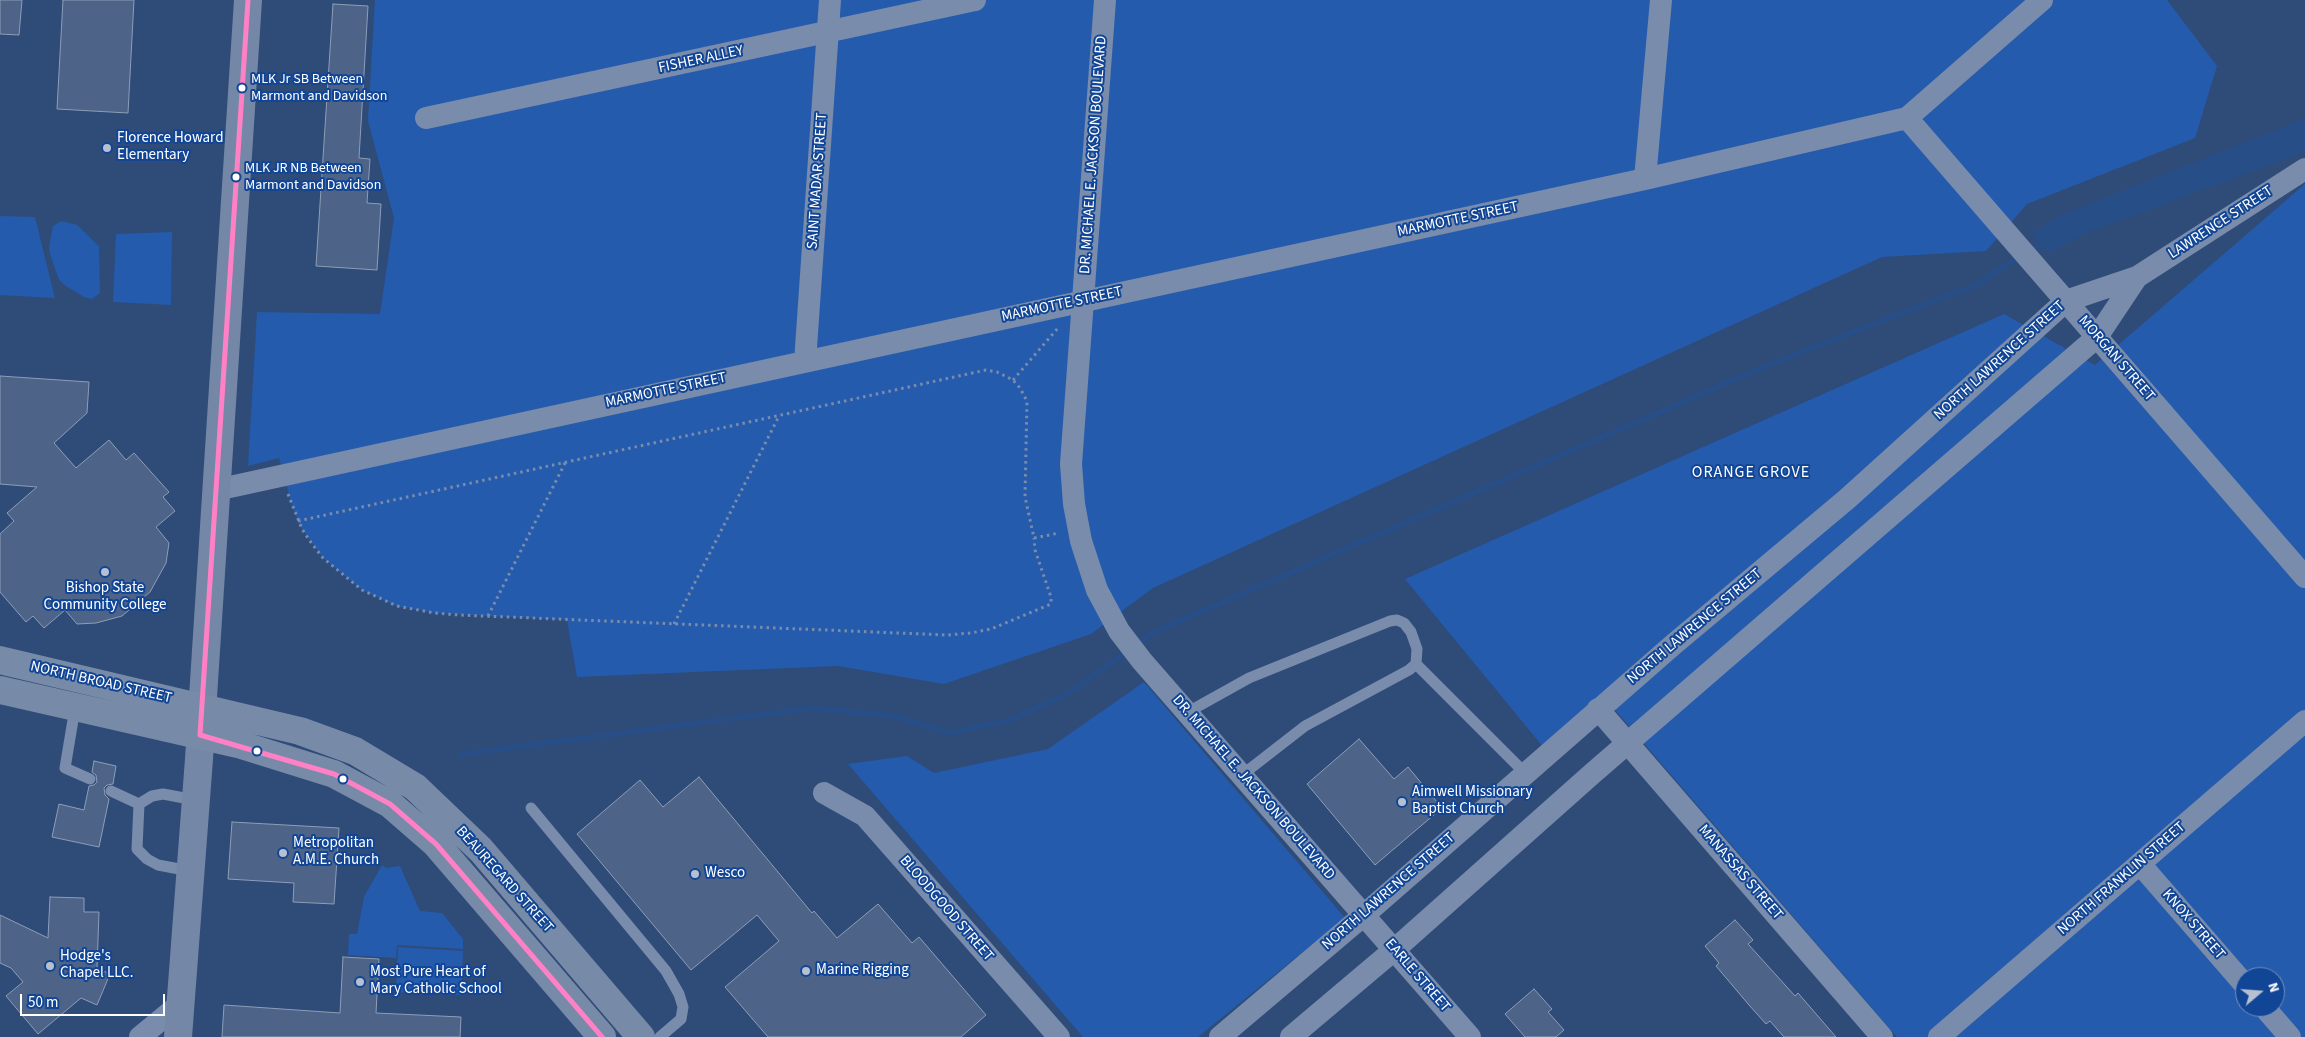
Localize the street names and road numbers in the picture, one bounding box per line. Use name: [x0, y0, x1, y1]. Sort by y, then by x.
street label: DR. MICHAEL E. JACKSON BOULEVARD: [1077, 35, 1111, 275]
street label: FISHER ALLEY: [657, 42, 745, 78]
street label: SAINT MADAR STREET: [804, 112, 832, 250]
street label: LAWRENCE STREET: [2165, 182, 2277, 264]
street label: MARMOTTE STREET: [1396, 198, 1520, 242]
street label: MARMOTTE STREET: [1000, 283, 1124, 327]
street label: NORTH LAWRENCE STREET: [1931, 297, 2069, 425]
street label: MORGAN STREET: [2074, 312, 2158, 406]
street label: MARMOTTE STREET: [604, 369, 728, 413]
street label: NORTH LAWRENCE STREET: [1624, 566, 1766, 688]
street label: NORTH BROAD STREET: [29, 658, 173, 708]
street label: DR. MICHAEL E. JACKSON BOULEVARD: [1168, 692, 1338, 884]
street label: NORTH FRANKLIN STREET: [2054, 819, 2190, 939]
street label: MANASSAS STREET: [1694, 822, 1786, 924]
street label: BEAUREGARD STREET: [451, 823, 557, 937]
street label: NORTH LAWRENCE STREET: [1319, 829, 1459, 955]
street label: BLOODGOOD STREET: [895, 852, 997, 966]
street label: KNOX STREET: [2158, 886, 2228, 964]
street label: EARLE STREET: [1380, 936, 1454, 1016]

